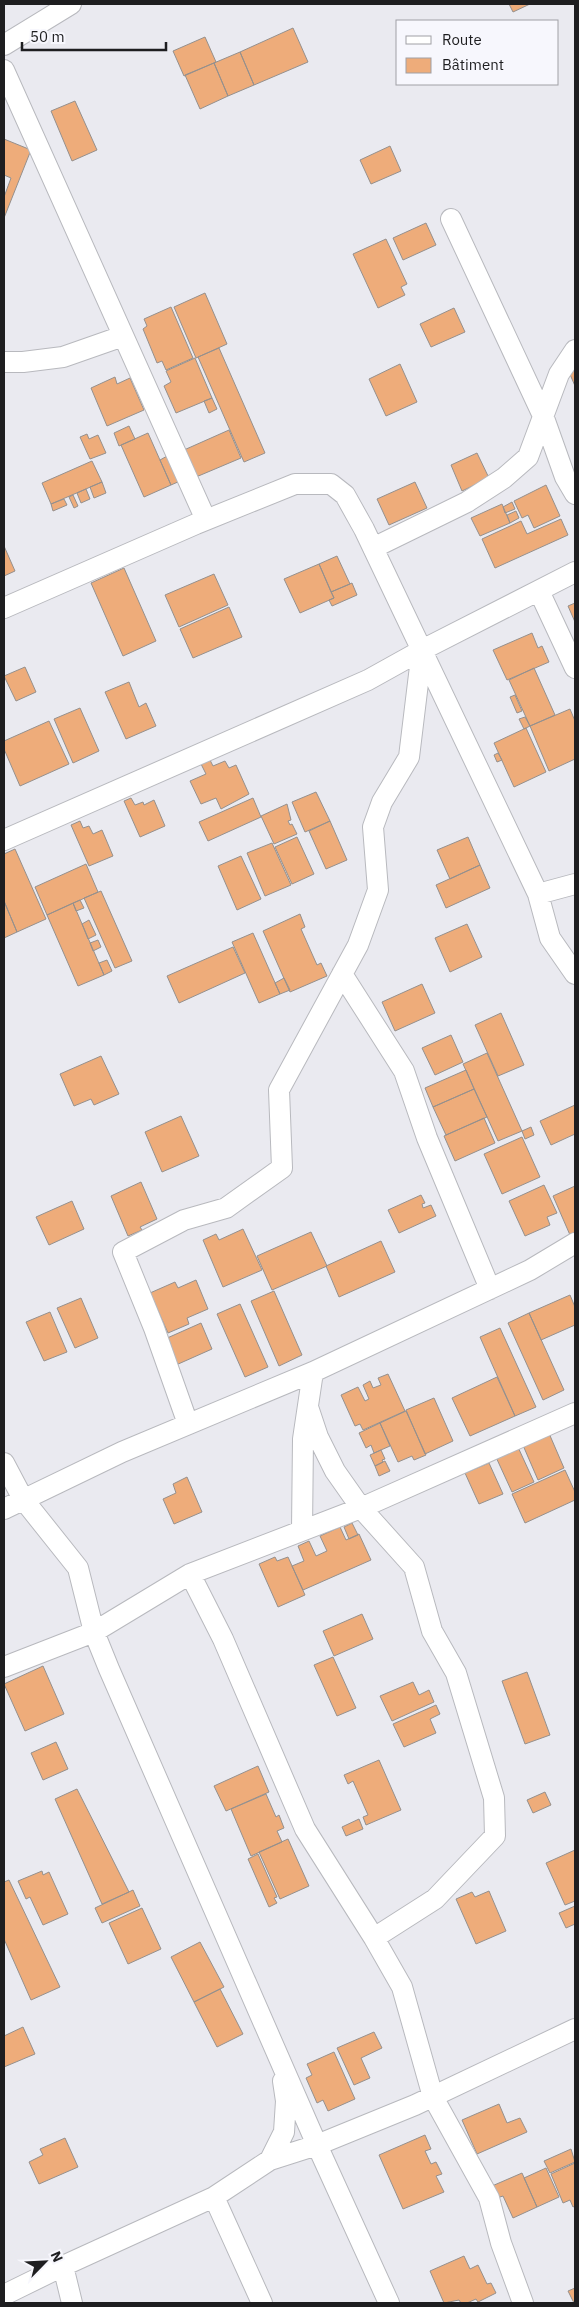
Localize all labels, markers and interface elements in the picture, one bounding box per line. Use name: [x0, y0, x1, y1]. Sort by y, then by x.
scale bar: [22, 20, 166, 52]
legend: [396, 20, 559, 85]
text: 50 m: [30, 27, 65, 46]
text: Route: [442, 30, 482, 49]
text: Bâtiment: [442, 55, 504, 74]
north arrow: [20, 2237, 70, 2287]
text: N: [47, 2248, 67, 2265]

